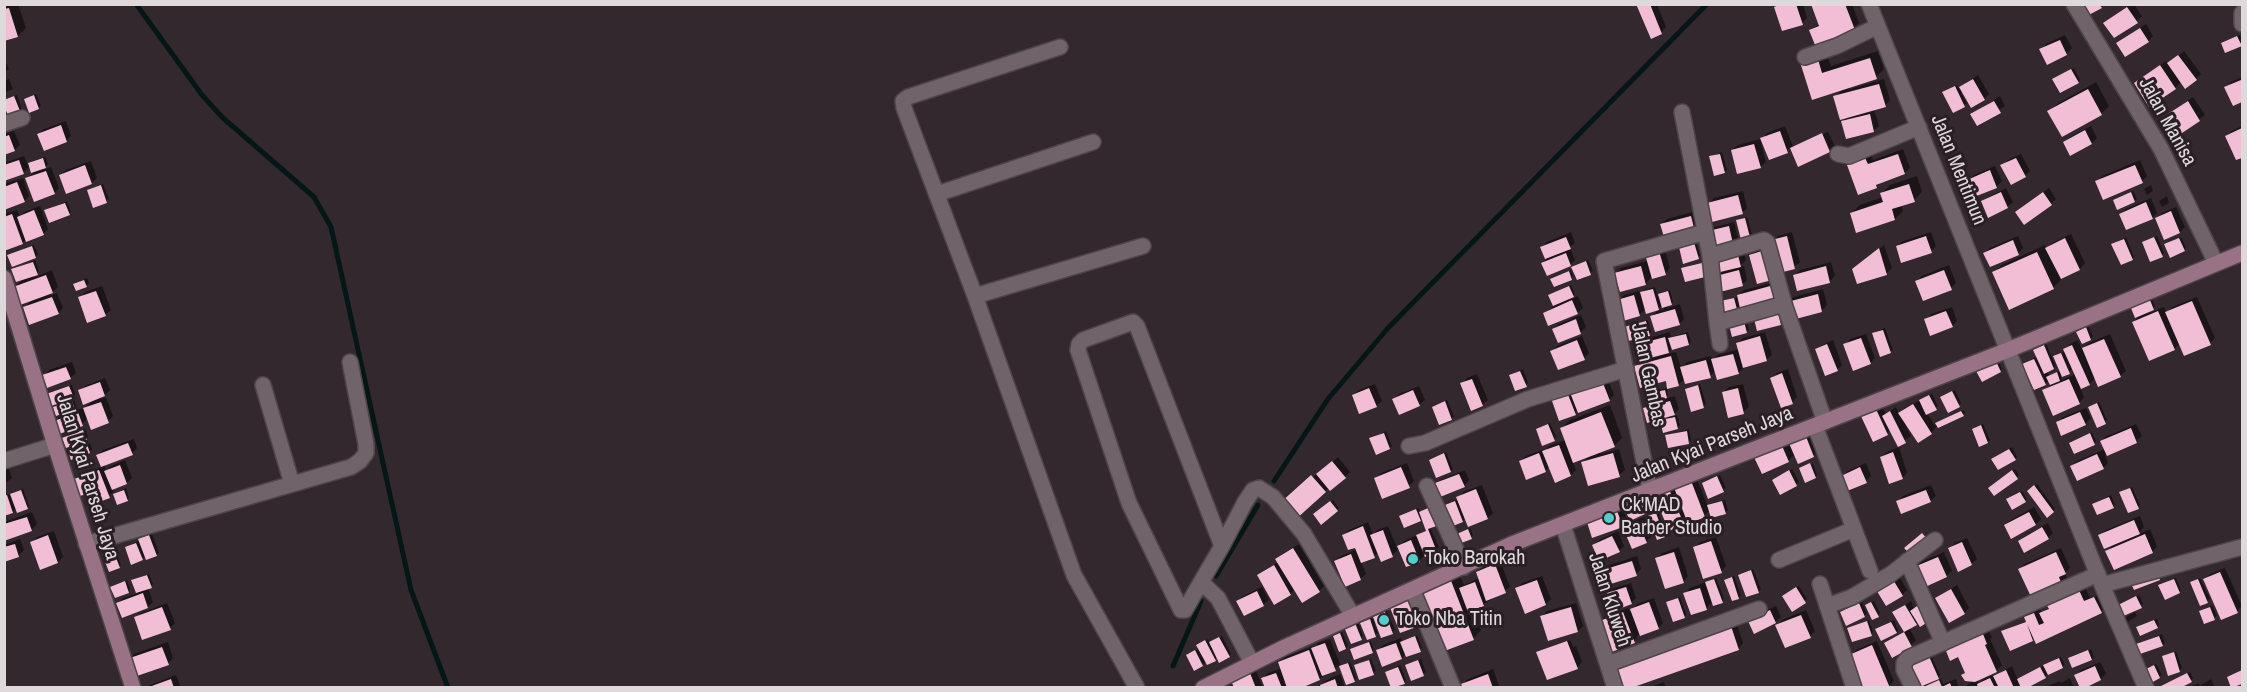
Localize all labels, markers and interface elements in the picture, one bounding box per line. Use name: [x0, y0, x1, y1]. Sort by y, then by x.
street label: Jalan Manisa: [2133, 74, 2201, 170]
street label: Jalan Mentimun: [1925, 111, 1991, 229]
street label: Jalan Gambas: [1625, 321, 1671, 429]
street label: Jalan Kyai Parseh Jaya: [50, 391, 124, 563]
street label: Jalan Kyai Parseh Jaya: [1628, 402, 1796, 488]
place label: Ck'MAD Barber Studio: [1621, 494, 1722, 541]
marker: Ck'MAD Barber Studio: [1602, 511, 1616, 525]
place label: Toko Barokah: [1425, 547, 1525, 571]
street label: Jalan Kluweh: [1583, 550, 1635, 650]
marker: Toko Barokah: [1406, 552, 1420, 566]
place label: Toko Nba Titin: [1396, 608, 1502, 632]
marker: Toko Nba Titin: [1377, 613, 1391, 627]

